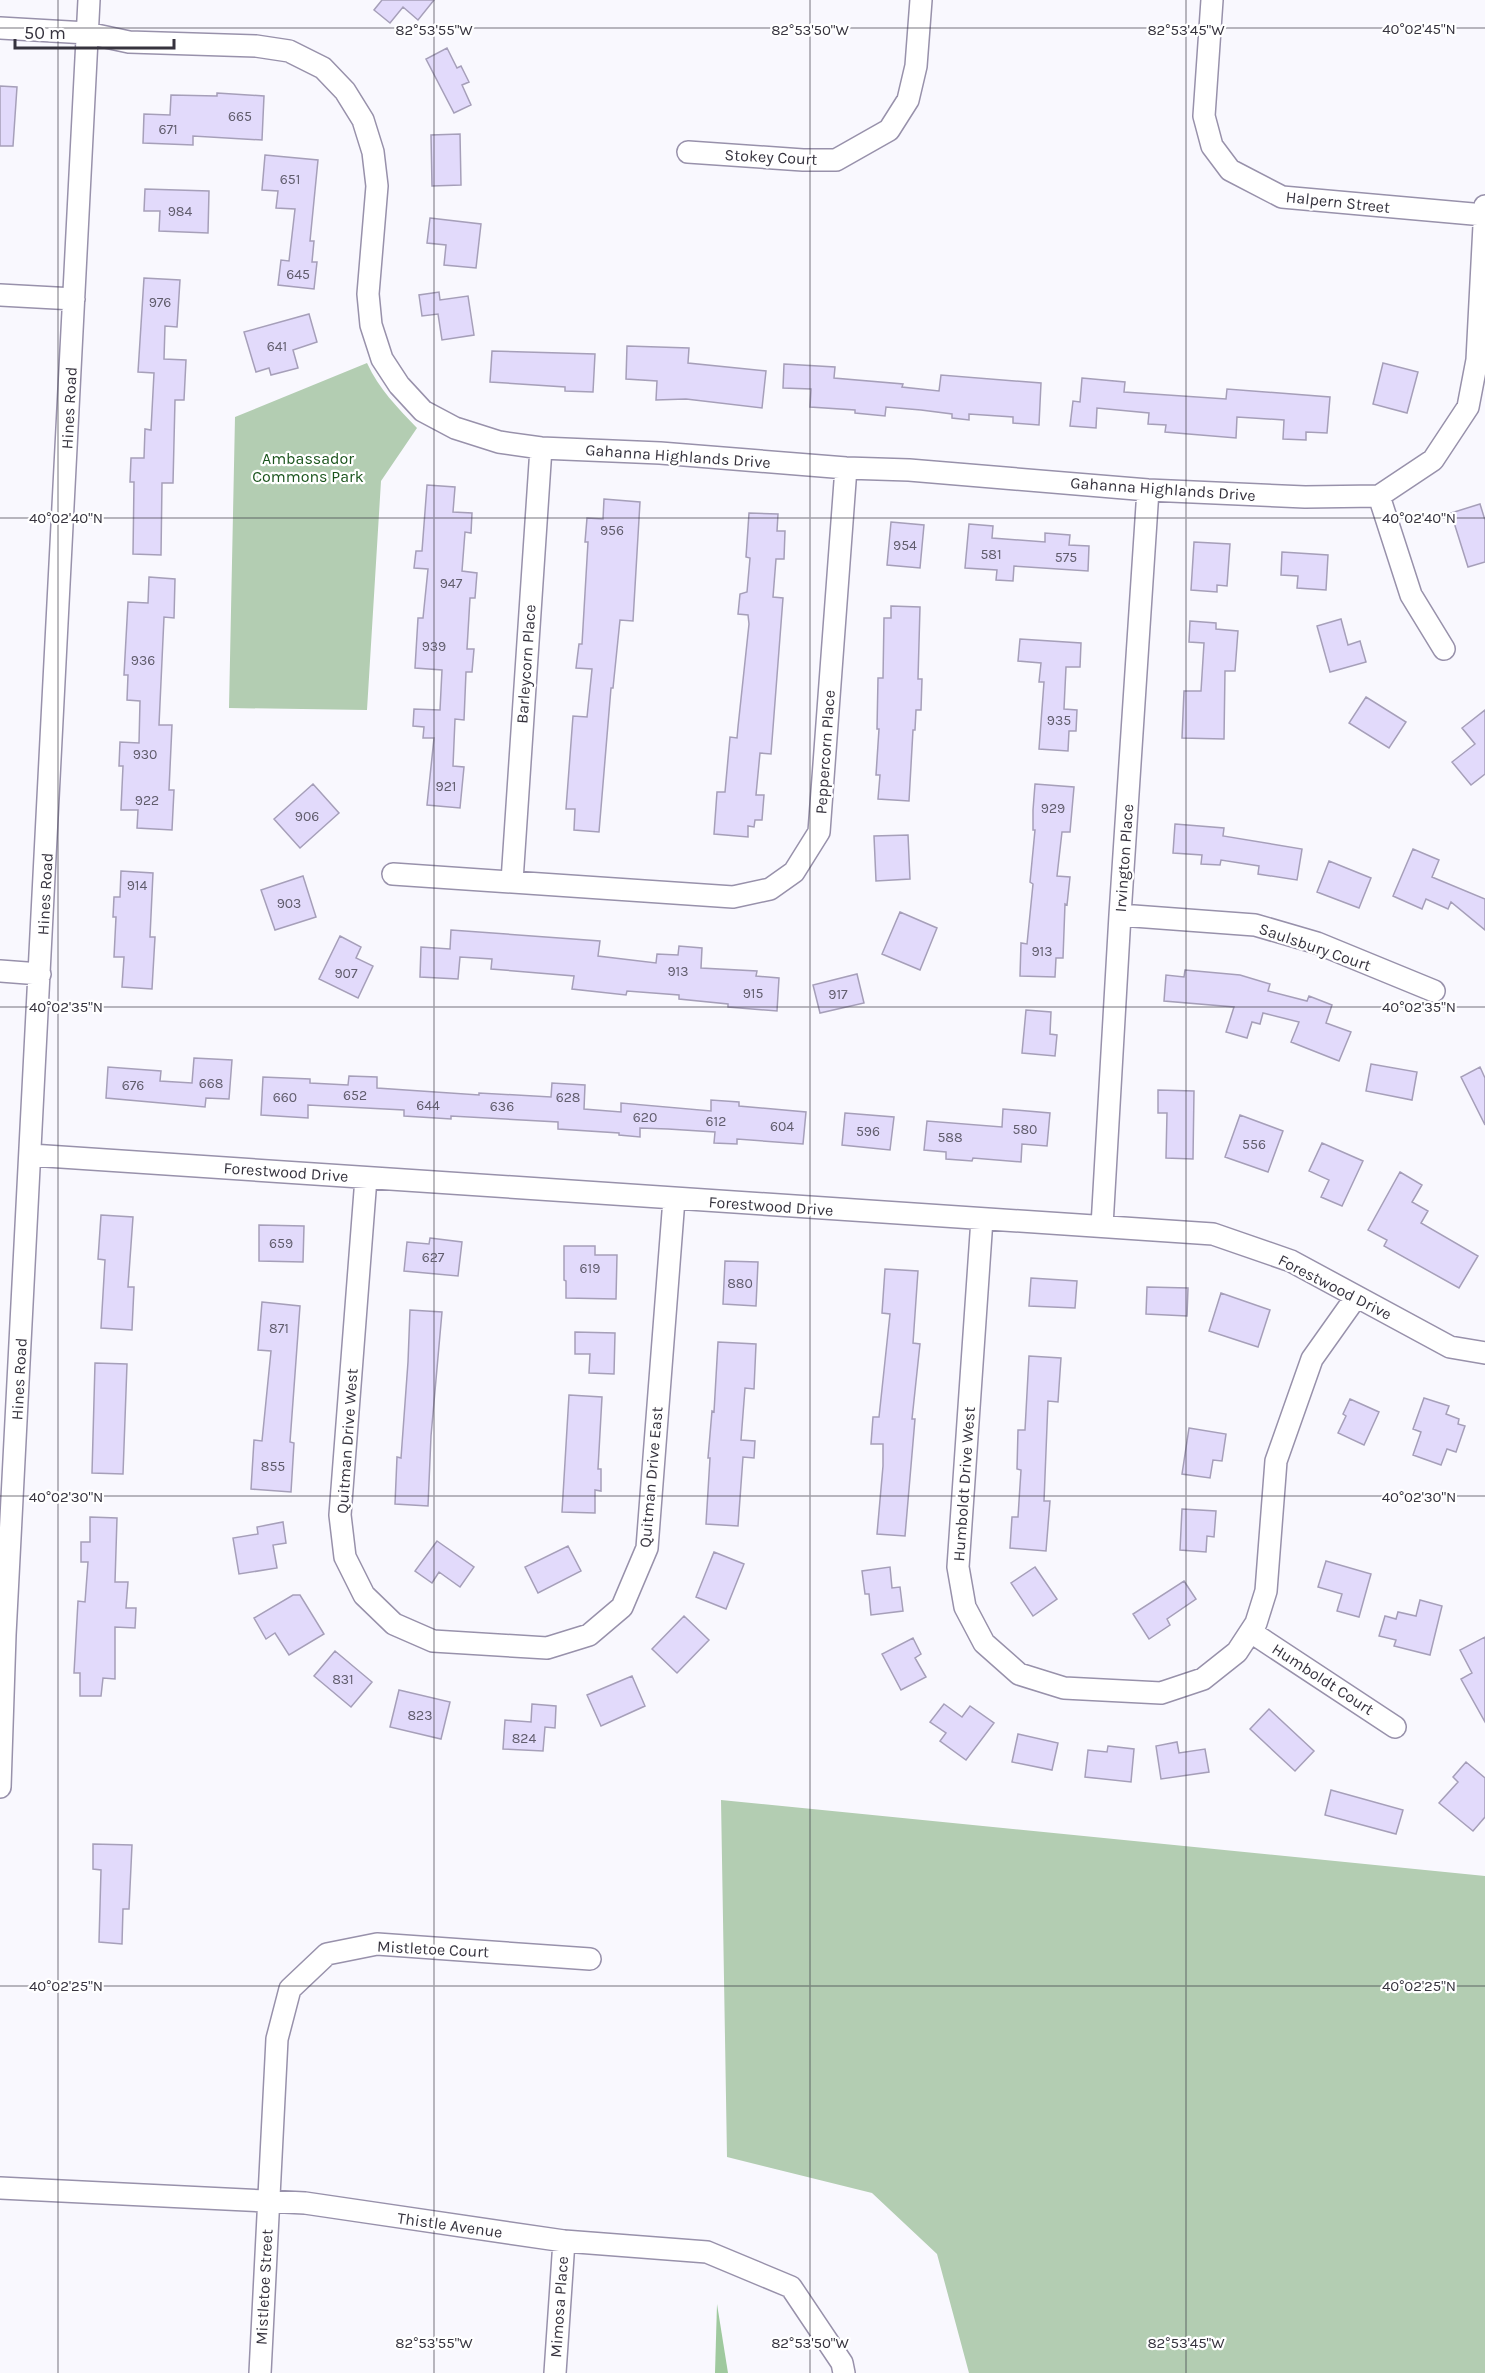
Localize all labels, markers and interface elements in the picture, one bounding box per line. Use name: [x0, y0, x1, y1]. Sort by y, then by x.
scale bar: [15, 12, 174, 50]
text: 40°02'45"N: [1382, 20, 1456, 38]
text: 82°53'55"W: [395, 21, 473, 39]
text: 82°53'50"W: [771, 21, 849, 39]
text: 82°53'45"W: [1147, 21, 1225, 39]
text: 50 m: [24, 22, 66, 44]
house number: 665: [228, 108, 252, 125]
house number: 671: [158, 121, 178, 138]
street label: Stokey Court: [724, 145, 818, 169]
house number: 651: [280, 171, 300, 188]
street label: Halpern Street: [1285, 187, 1391, 217]
house number: 984: [168, 203, 192, 220]
house number: 645: [286, 266, 310, 283]
house number: 976: [149, 294, 171, 311]
house number: 641: [267, 338, 287, 355]
street label: Hines Road: [57, 366, 81, 450]
street label: Gahanna Highlands Drive: [585, 440, 771, 472]
park label: Ambassador Commons Park: [252, 449, 364, 486]
street label: Gahanna Highlands Drive: [1070, 473, 1256, 505]
text: 40°02'40"N: [29, 509, 103, 527]
text: 40°02'40"N: [1382, 509, 1456, 527]
house number: 956: [600, 522, 624, 539]
house number: 954: [893, 537, 917, 554]
house number: 581: [980, 546, 1002, 563]
house number: 575: [1055, 549, 1077, 566]
house number: 947: [440, 575, 463, 592]
street label: Barleycorn Place: [512, 604, 540, 724]
house number: 939: [422, 638, 446, 655]
house number: 936: [131, 652, 155, 669]
street label: Peppercorn Place: [811, 689, 839, 815]
house number: 935: [1047, 712, 1071, 729]
house number: 930: [133, 746, 157, 763]
house number: 921: [436, 778, 456, 795]
house number: 922: [135, 792, 159, 809]
house number: 929: [1041, 800, 1065, 817]
street label: Irvington Place: [1111, 803, 1137, 913]
house number: 906: [295, 808, 319, 825]
street label: Hines Road: [33, 852, 57, 936]
house number: 914: [127, 877, 147, 894]
house number: 903: [277, 895, 301, 912]
street label: Saulsbury Court: [1256, 919, 1374, 975]
house number: 913: [1031, 943, 1053, 960]
house number: 913: [667, 963, 689, 980]
house number: 907: [334, 965, 358, 982]
house number: 915: [743, 985, 763, 1002]
house number: 917: [828, 986, 848, 1003]
text: 40°02'35"N: [29, 998, 103, 1016]
text: 40°02'35"N: [1382, 998, 1456, 1016]
house number: 668: [199, 1075, 223, 1092]
house number: 676: [122, 1077, 144, 1094]
house number: 652: [343, 1087, 367, 1104]
house number: 660: [273, 1089, 297, 1106]
house number: 628: [556, 1089, 580, 1106]
house number: 644: [416, 1097, 440, 1114]
house number: 636: [490, 1098, 514, 1115]
house number: 620: [633, 1109, 657, 1126]
house number: 612: [706, 1113, 726, 1130]
house number: 604: [770, 1118, 794, 1135]
house number: 580: [1013, 1121, 1037, 1138]
house number: 596: [856, 1123, 880, 1140]
house number: 588: [937, 1129, 963, 1146]
house number: 556: [1242, 1136, 1266, 1153]
street label: Forestwood Drive: [223, 1158, 349, 1186]
street label: Forestwood Drive: [708, 1192, 834, 1220]
house number: 659: [269, 1235, 293, 1252]
house number: 627: [422, 1249, 445, 1266]
street label: Forestwood Drive: [1275, 1250, 1395, 1324]
house number: 619: [580, 1260, 600, 1277]
house number: 880: [727, 1275, 753, 1292]
house number: 871: [269, 1320, 289, 1337]
street label: Hines Road: [7, 1337, 31, 1421]
street label: Quitman Drive West: [332, 1368, 362, 1514]
street label: Quitman Drive East: [635, 1406, 667, 1548]
street label: Humboldt Drive West: [949, 1406, 979, 1562]
house number: 855: [261, 1458, 285, 1475]
text: 40°02'30"N: [29, 1488, 103, 1506]
text: 40°02'30"N: [1382, 1488, 1456, 1506]
street label: Humboldt Court: [1269, 1639, 1377, 1719]
house number: 831: [332, 1671, 354, 1688]
house number: 823: [408, 1707, 432, 1724]
house number: 824: [512, 1730, 536, 1747]
street label: Mistletoe Court: [376, 1937, 490, 1961]
text: 40°02'25"N: [29, 1977, 103, 1995]
text: 40°02'25"N: [1382, 1977, 1456, 1995]
street label: Thistle Avenue: [396, 2208, 504, 2242]
street label: Mistletoe Street: [251, 2229, 277, 2345]
street label: Mimosa Place: [546, 2256, 572, 2358]
text: 82°53'55"W: [395, 2334, 473, 2352]
text: 82°53'50"W: [771, 2334, 849, 2352]
text: 82°53'45"W: [1147, 2334, 1225, 2352]

